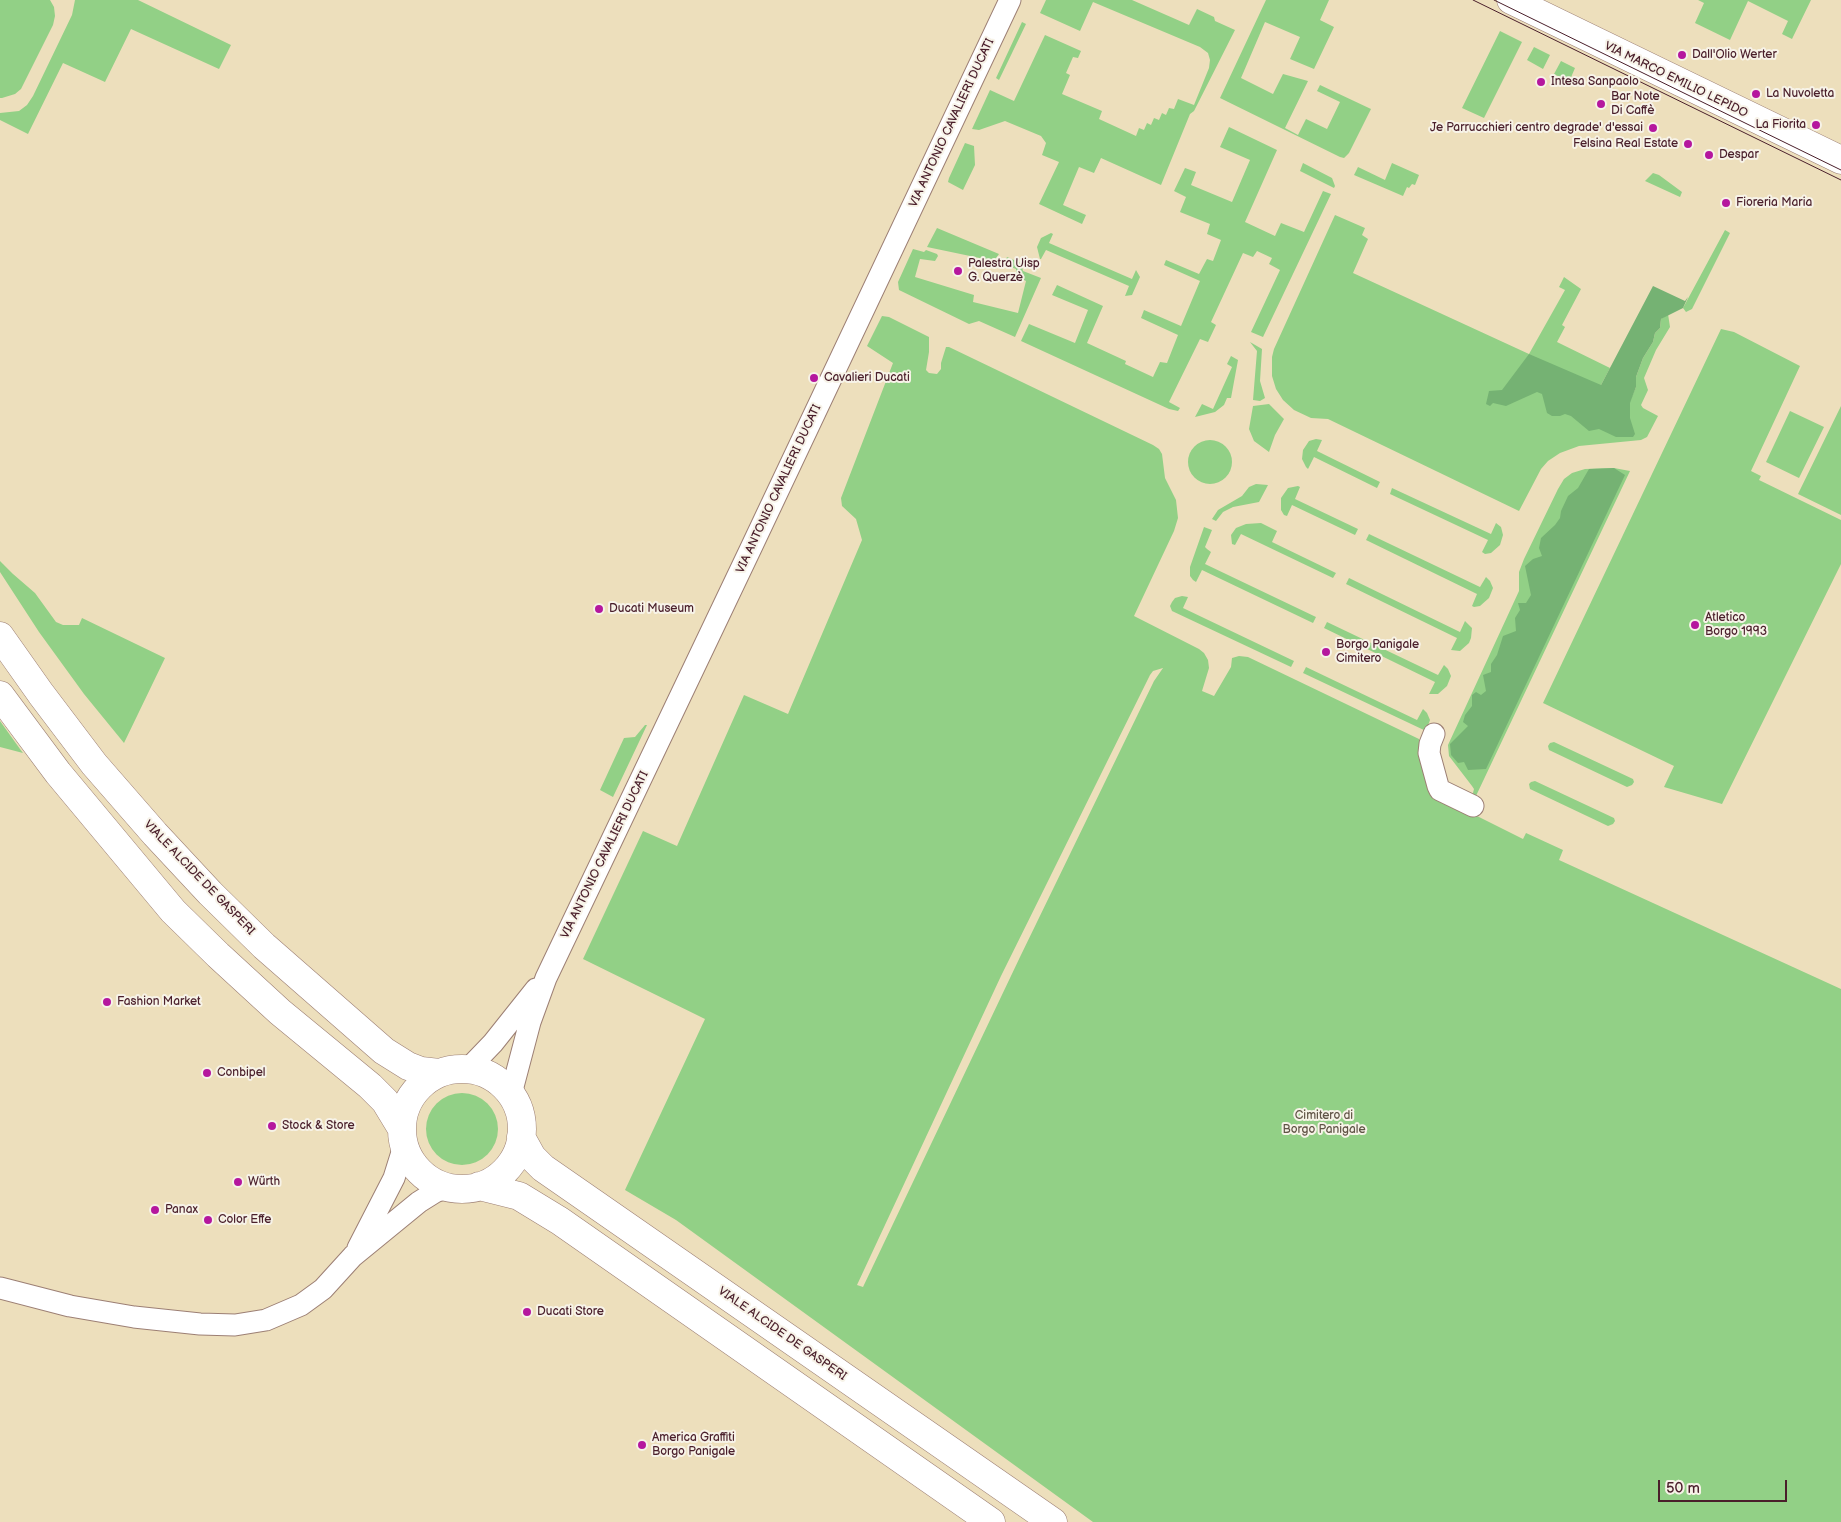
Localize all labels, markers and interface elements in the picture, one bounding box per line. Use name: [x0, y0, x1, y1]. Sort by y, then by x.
street label: VIA ANTONIO CAVALIERI DUCATI: [906, 36, 998, 210]
street label: VIA MARCO EMILIO LEPIDO: [1602, 39, 1750, 121]
place label: Dall'Olio Werter: [1692, 48, 1777, 62]
marker: Dall'Olio Werter: [1676, 49, 1688, 61]
place label: Intesa Sanpaolo: [1551, 75, 1639, 89]
marker: Intesa Sanpaolo: [1535, 76, 1547, 88]
place label: La Nuvoletta: [1766, 87, 1834, 101]
marker: La Nuvoletta: [1750, 88, 1762, 100]
place label: Bar Note Di Caffè: [1611, 90, 1660, 118]
marker: Bar Note Di Caffè: [1595, 98, 1607, 110]
place label: La Fiorita: [1755, 118, 1806, 132]
marker: La Fiorita: [1810, 119, 1822, 131]
place label: Je Parrucchieri centro degrade' d'essai: [1430, 121, 1643, 135]
marker: Je Parrucchieri centro degrade' d'essai: [1647, 122, 1659, 134]
place label: Felsina Real Estate: [1573, 137, 1678, 151]
marker: Felsina Real Estate: [1682, 138, 1694, 150]
place label: Despar: [1719, 148, 1759, 162]
marker: Despar: [1703, 149, 1715, 161]
place label: Fioreria Maria: [1736, 196, 1812, 210]
marker: Fioreria Maria: [1720, 197, 1732, 209]
place label: Palestra Uisp G. Querzè: [968, 257, 1040, 285]
marker: Palestra Uisp G. Querzè: [952, 265, 964, 277]
place label: Cavalieri Ducati: [824, 371, 910, 385]
marker: Cavalieri Ducati: [808, 372, 820, 384]
street label: VIA ANTONIO CAVALIERI DUCATI: [733, 402, 825, 576]
place label: Ducati Museum: [609, 602, 694, 616]
marker: Ducati Museum: [593, 603, 605, 615]
place label: Atletico Borgo 1993: [1705, 611, 1767, 639]
marker: Atletico Borgo 1993: [1689, 619, 1701, 631]
place label: Borgo Panigale Cimitero: [1336, 638, 1419, 666]
marker: Borgo Panigale Cimitero: [1320, 646, 1332, 658]
street label: VIA ANTONIO CAVALIERI DUCATI: [558, 769, 652, 941]
street label: VIALE ALCIDE DE GASPERI: [140, 818, 258, 938]
place label: Fashion Market: [117, 995, 201, 1009]
marker: Fashion Market: [101, 996, 113, 1008]
place label: Conbipel: [217, 1066, 266, 1080]
marker: Conbipel: [201, 1067, 213, 1079]
park label: Cimitero di Borgo Panigale: [1282, 1109, 1366, 1137]
place label: Stock & Store: [282, 1119, 355, 1133]
marker: Stock & Store: [266, 1120, 278, 1132]
place label: Würth: [248, 1175, 280, 1189]
marker: Würth: [232, 1176, 244, 1188]
place label: Panax: [165, 1203, 198, 1217]
marker: Panax: [149, 1204, 161, 1216]
place label: Color Effe: [218, 1213, 271, 1227]
marker: Color Effe: [202, 1214, 214, 1226]
street label: VIALE ALCIDE DE GASPERI: [715, 1284, 849, 1384]
place label: Ducati Store: [537, 1305, 604, 1319]
marker: Ducati Store: [521, 1306, 533, 1318]
place label: America Graffiti Borgo Panigale: [652, 1431, 735, 1459]
marker: America Graffiti Borgo Panigale: [636, 1439, 648, 1451]
scale bar: [1661, 1470, 1790, 1502]
text: 50 m: [1666, 1479, 1700, 1498]

